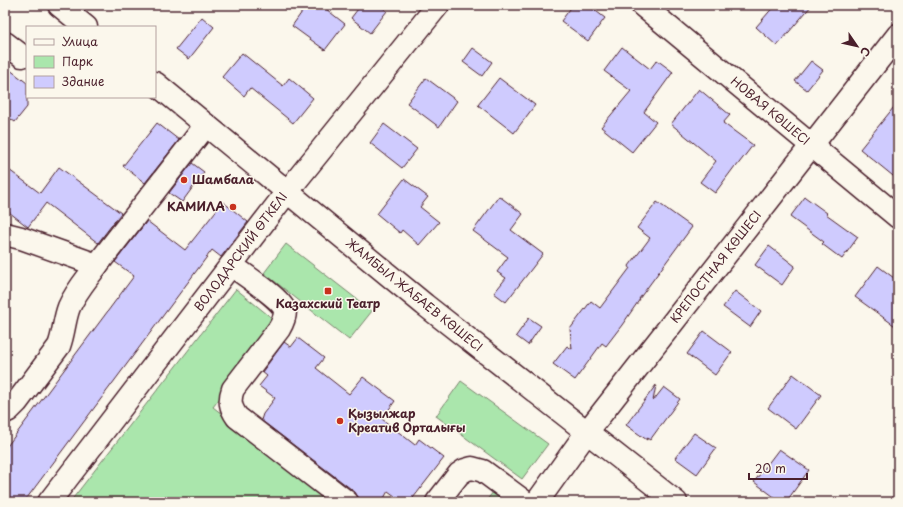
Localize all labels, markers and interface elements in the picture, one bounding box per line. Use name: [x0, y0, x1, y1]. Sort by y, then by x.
legend: [26, 26, 156, 98]
north arrow: [837, 26, 877, 66]
text: Улица: [62, 32, 98, 50]
text: С: [856, 44, 875, 60]
text: Парк: [62, 52, 94, 70]
text: Здание: [62, 72, 104, 90]
street label: НОВАЯ КӨШЕСІ: [727, 72, 814, 149]
place label: Шамбала: [192, 170, 255, 188]
marker: Шамбала: [179, 175, 189, 185]
street label: ВОЛОДАРСКИЙ ӨТКЕЛІ: [189, 188, 291, 315]
place label: КАМИЛА: [167, 197, 226, 215]
marker: КАМИЛА: [228, 202, 238, 212]
street label: КРЕПОСТНАЯ КӨШЕСІ: [666, 206, 765, 326]
street label: ЖАМБЫЛ ЖАБАЕВ КӨШЕСІ: [342, 233, 487, 355]
marker: Казахский Театр: [323, 286, 333, 296]
place label: Казахский Театр: [276, 294, 381, 312]
place label: Қызылжар Креатив Орталығы: [348, 404, 465, 436]
marker: Қызылжар Креатив Орталығы: [335, 416, 345, 426]
scale bar: [749, 455, 807, 481]
text: 20 m: [755, 459, 786, 477]

